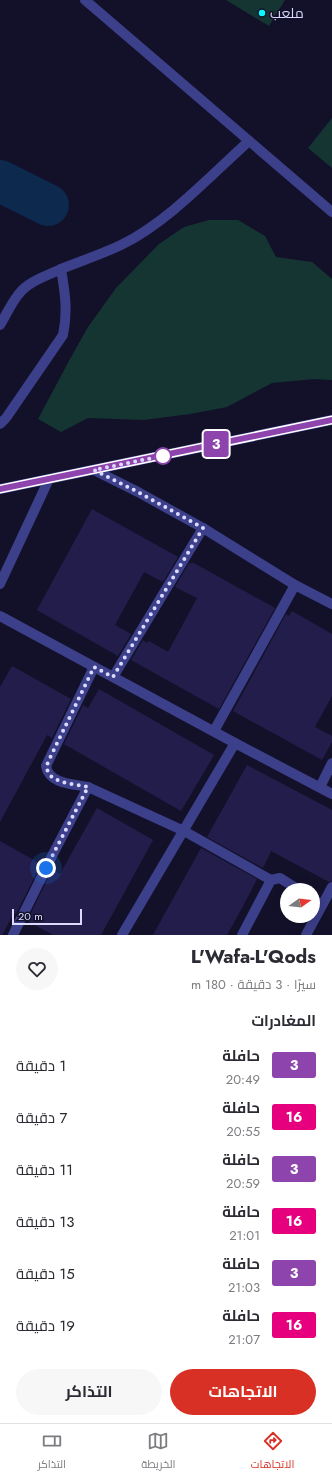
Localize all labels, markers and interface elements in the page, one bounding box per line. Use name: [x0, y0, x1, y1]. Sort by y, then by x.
place label: ملعب: [270, 3, 304, 23]
marker: ملعب: [257, 8, 267, 18]
line badge: 3: [203, 431, 229, 457]
text: 3: [212, 434, 220, 454]
unlabelled marker: [154, 447, 172, 465]
your location: [36, 858, 56, 878]
north arrow: [280, 883, 320, 923]
map controls: [280, 883, 320, 923]
scale bar: [12, 907, 82, 926]
text: 20 m: [18, 908, 43, 924]
text: L'Wafa-L'Qods: [191, 943, 316, 970]
button: heart: [16, 948, 58, 990]
text: سيرًا · 3 دقيقة · 180 m: [191, 975, 316, 994]
text: المغادرات: [251, 1010, 316, 1032]
text: حافلة: [222, 1045, 260, 1067]
text: 1 دقيقة: [16, 1055, 66, 1077]
text: 3: [290, 1055, 298, 1075]
text: 20:49: [226, 1070, 260, 1089]
text: حافلة: [222, 1097, 260, 1119]
text: 7 دقيقة: [16, 1107, 67, 1129]
text: 16: [286, 1107, 302, 1127]
text: 20:55: [226, 1122, 260, 1141]
text: حافلة: [222, 1149, 260, 1171]
text: 11 دقيقة: [16, 1159, 73, 1181]
text: 3: [290, 1159, 298, 1179]
text: 20:59: [226, 1174, 260, 1193]
text: حافلة: [222, 1201, 260, 1223]
text: 13 دقيقة: [16, 1211, 74, 1233]
text: 16: [286, 1211, 302, 1231]
text: 21:01: [229, 1226, 260, 1245]
text: حافلة: [222, 1253, 260, 1275]
text: 15 دقيقة: [16, 1263, 75, 1285]
text: 3: [290, 1263, 298, 1283]
text: 21:03: [228, 1278, 260, 1297]
text: حافلة: [222, 1305, 260, 1327]
text: 19 دقيقة: [16, 1315, 75, 1337]
text: 16: [286, 1315, 302, 1335]
text: 21:07: [228, 1330, 260, 1349]
button: التذاكر: [16, 1369, 162, 1415]
button: الاتجاهات: [170, 1369, 316, 1415]
tab: التذاكر: [38, 1430, 66, 1474]
tab: الخريطة: [141, 1430, 176, 1474]
tab: الاتجاهات: [251, 1430, 294, 1474]

